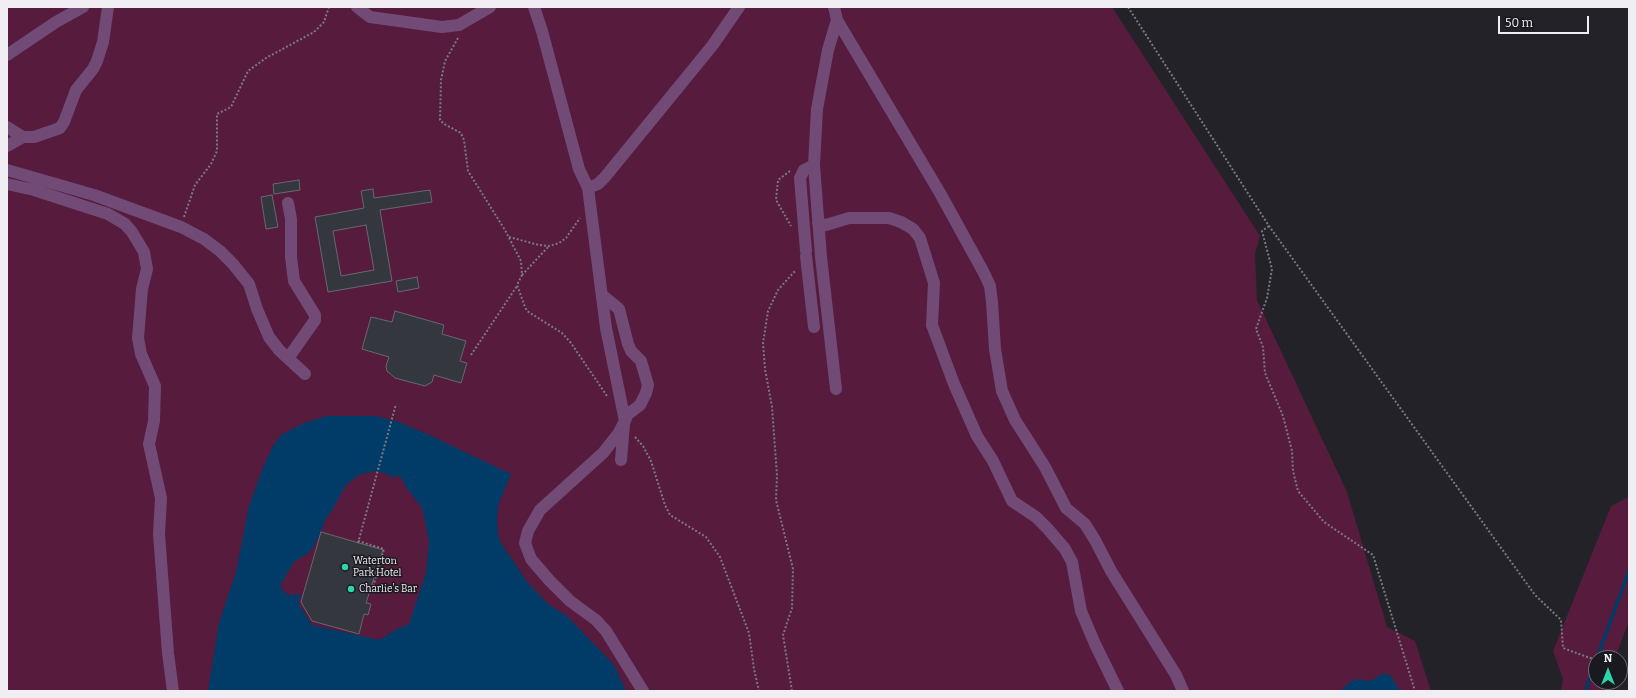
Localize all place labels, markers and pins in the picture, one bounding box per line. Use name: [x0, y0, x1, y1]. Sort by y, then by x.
place label: Waterton Park Hotel: [353, 555, 401, 578]
marker: Waterton Park Hotel: [340, 562, 350, 572]
place label: Charlie's Bar: [359, 583, 417, 595]
marker: Charlie's Bar: [346, 584, 356, 594]

